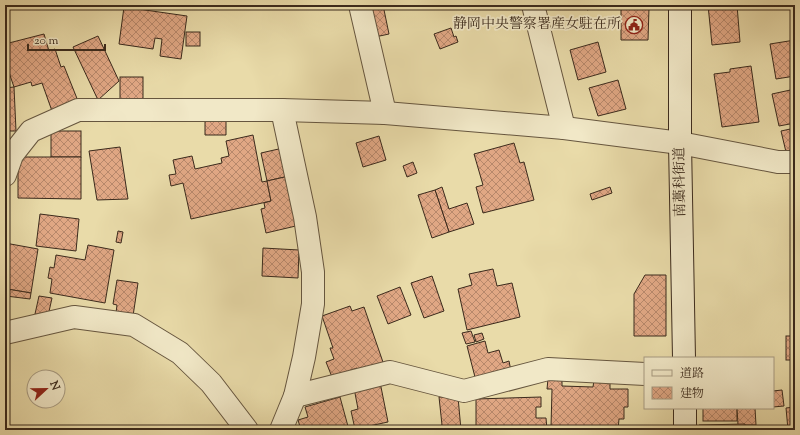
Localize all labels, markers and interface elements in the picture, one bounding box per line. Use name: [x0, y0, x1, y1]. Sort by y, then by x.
place label: 静岡中央警察署産女駐在所: [453, 15, 621, 35]
public building icon: 静岡中央警察署産女駐在所: [624, 15, 644, 35]
scale bar: [28, 26, 105, 52]
text: 20 m: [34, 32, 59, 50]
street label: 南藁科街道: [670, 147, 692, 217]
legend: [644, 357, 774, 409]
text: 道路: [680, 365, 704, 383]
north arrow: [26, 369, 66, 409]
text: N: [45, 378, 63, 393]
text: 建物: [680, 385, 704, 403]

